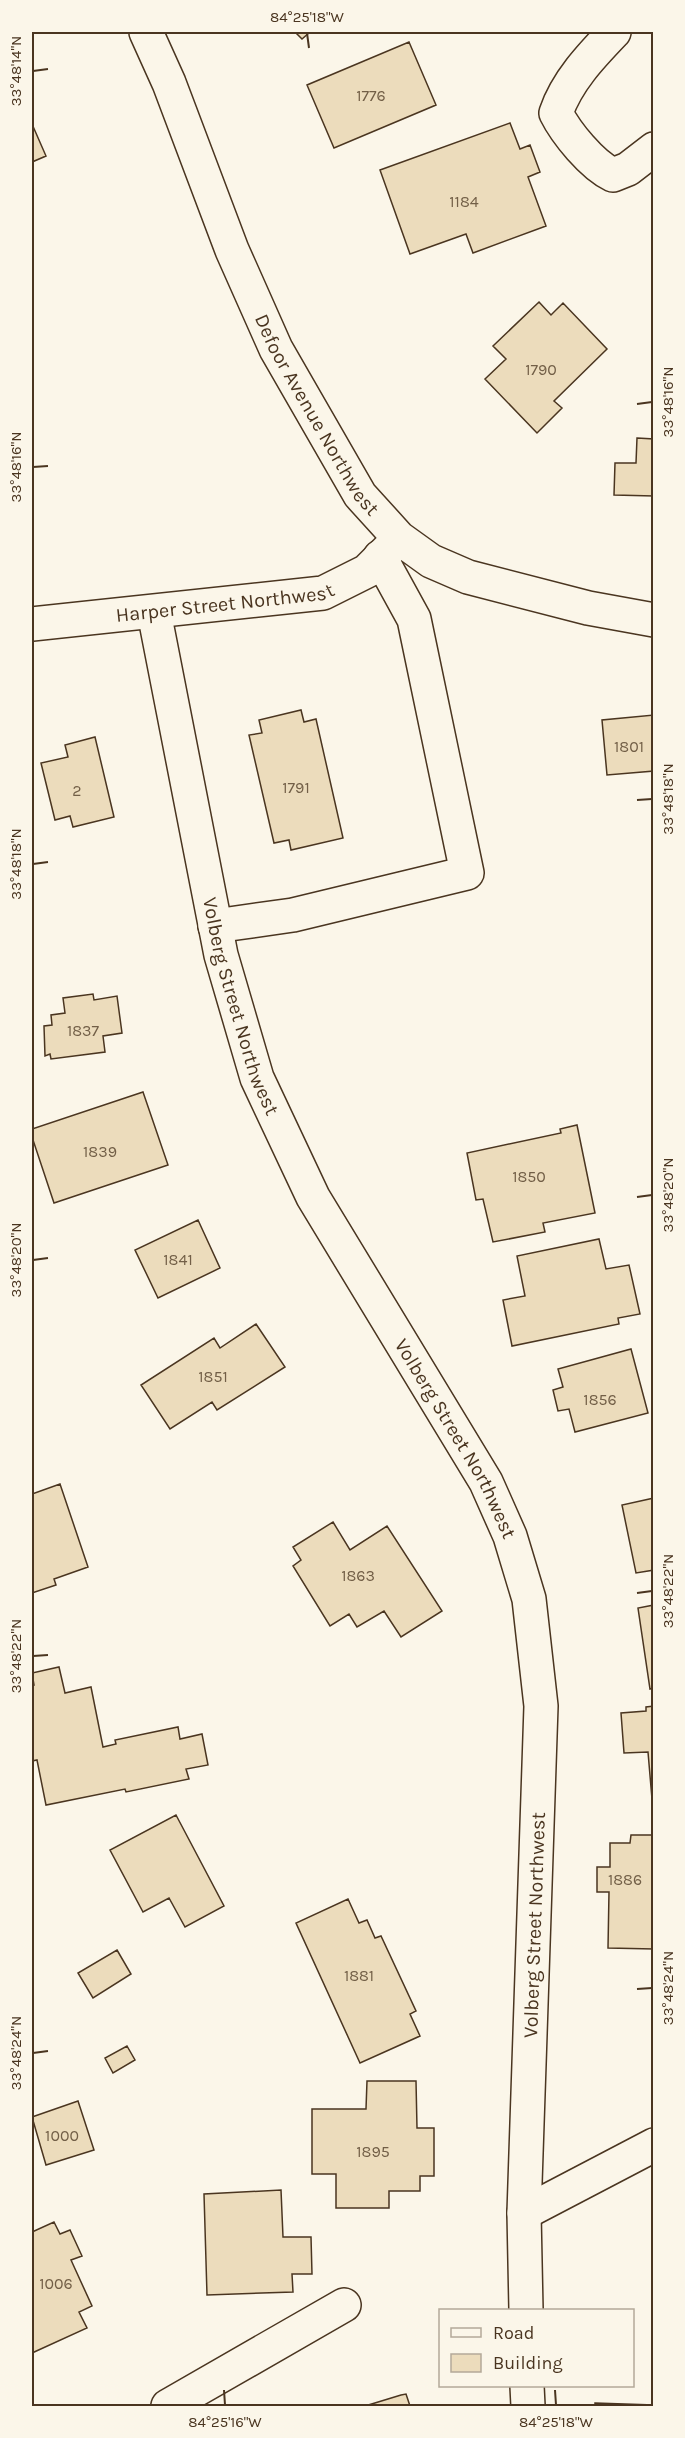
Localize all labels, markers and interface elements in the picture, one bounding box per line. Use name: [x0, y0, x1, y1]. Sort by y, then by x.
text: 84°25'18"W: [270, 8, 345, 26]
text: 33°48'14"N: [7, 36, 25, 106]
house number: 1776: [356, 86, 386, 105]
house number: 1184: [449, 192, 479, 211]
street label: Defoor Avenue Northwest: [250, 310, 384, 521]
house number: 1790: [525, 360, 557, 379]
text: 33°48'16"N: [659, 367, 677, 437]
text: 33°48'16"N: [7, 432, 25, 502]
street label: Harper Street Northwest: [115, 578, 339, 627]
house number: 1801: [614, 737, 644, 756]
text: 33°48'18"N: [659, 763, 677, 835]
house number: 1791: [282, 778, 310, 797]
house number: 2: [72, 781, 82, 800]
text: 33°48'18"N: [7, 828, 25, 900]
street label: Volberg Street Northwest: [198, 895, 284, 1119]
house number: 1837: [67, 1021, 100, 1040]
house number: 1839: [83, 1142, 117, 1161]
text: 33°48'20"N: [659, 1158, 677, 1232]
house number: 1850: [512, 1167, 546, 1186]
text: 33°48'20"N: [7, 1223, 25, 1297]
house number: 1841: [163, 1250, 193, 1269]
street label: Volberg Street Northwest: [390, 1335, 521, 1543]
house number: 1851: [198, 1367, 228, 1386]
house number: 1856: [583, 1390, 617, 1409]
text: 33°48'22"N: [659, 1554, 677, 1628]
house number: 1863: [341, 1566, 375, 1585]
text: 33°48'22"N: [7, 1619, 25, 1693]
street label: Volberg Street Northwest: [519, 1811, 550, 2038]
house number: 1886: [608, 1870, 642, 1889]
text: 33°48'24"N: [659, 1951, 677, 2025]
house number: 1881: [344, 1966, 374, 1985]
text: 33°48'24"N: [7, 2016, 25, 2090]
house number: 1000: [45, 2126, 79, 2145]
house number: 1895: [356, 2142, 390, 2161]
house number: 1006: [39, 2274, 73, 2293]
legend: [439, 2309, 634, 2387]
text: Road: [493, 2322, 534, 2344]
text: Building: [493, 2352, 563, 2374]
text: 84°25'16"W: [188, 2413, 262, 2431]
text: 84°25'18"W: [519, 2413, 594, 2431]

